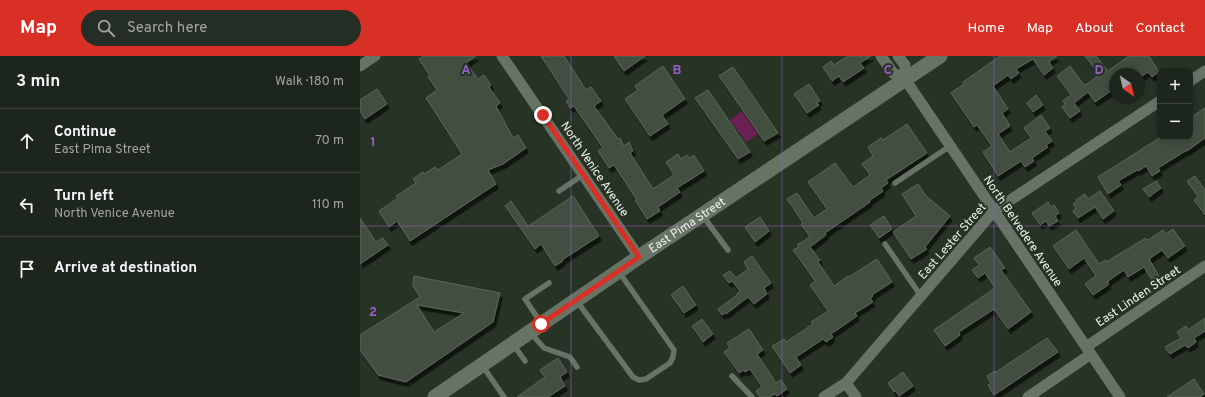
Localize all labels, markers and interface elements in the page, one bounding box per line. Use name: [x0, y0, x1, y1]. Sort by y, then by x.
search box: [81, 10, 361, 46]
text: Map: [20, 16, 57, 40]
icon: search: [95, 17, 117, 39]
text: Search here: [127, 19, 207, 38]
text: Home: [968, 20, 1005, 37]
text: Map: [1027, 20, 1053, 37]
text: About: [1075, 20, 1114, 37]
text: Contact: [1136, 20, 1185, 37]
text: A: [461, 63, 471, 79]
text: B: [673, 63, 682, 79]
text: C: [884, 63, 892, 79]
text: D: [1094, 63, 1104, 79]
north arrow: [1109, 68, 1145, 104]
map controls: [1157, 68, 1193, 140]
button: +: [1157, 68, 1193, 104]
text: 3 min: [16, 71, 60, 93]
text: Walk · 180 m: [275, 74, 344, 90]
button: −: [1157, 104, 1193, 140]
route end: [534, 106, 552, 124]
street label: North Venice Avenue: [556, 119, 632, 220]
text: Continue: [54, 123, 116, 142]
icon: ahead: [16, 130, 38, 152]
text: 70 m: [315, 133, 344, 149]
text: 1: [370, 135, 376, 151]
text: East Pima Street: [54, 142, 151, 158]
street label: North Belvedere Avenue: [979, 173, 1065, 290]
text: Turn left: [54, 187, 114, 206]
icon: left: [16, 194, 38, 216]
street label: East Pima Street: [646, 194, 729, 257]
text: 110 m: [312, 197, 344, 213]
street label: East Lester Street: [915, 200, 990, 283]
text: North Venice Avenue: [54, 206, 175, 222]
icon: arrive: [16, 258, 38, 280]
text: Arrive at destination: [54, 259, 197, 278]
street label: East Linden Street: [1093, 263, 1184, 331]
text: 2: [369, 305, 377, 321]
route start: [532, 315, 550, 333]

